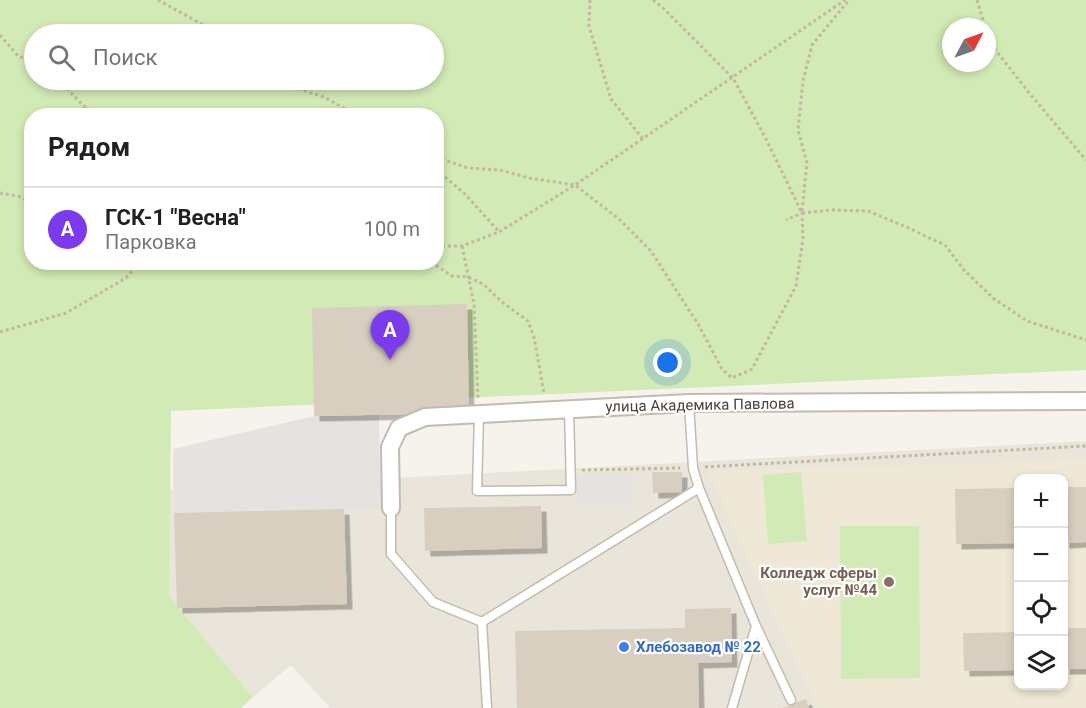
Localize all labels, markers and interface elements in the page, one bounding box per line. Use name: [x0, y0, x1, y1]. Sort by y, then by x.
north arrow: [942, 18, 996, 72]
search box: [24, 24, 444, 90]
icon: search: [45, 41, 78, 74]
text: Поиск: [93, 45, 157, 70]
text: Рядом: [48, 132, 130, 162]
text: ГСК-1 "Весна": [105, 205, 246, 230]
text: A: [61, 217, 74, 241]
text: 100 m: [364, 217, 420, 241]
text: Парковка: [105, 230, 197, 254]
pin: A: [370, 310, 410, 360]
your location: [653, 348, 682, 377]
street label: улица Академика Павлова: [605, 394, 795, 416]
map controls: [1014, 474, 1068, 690]
button: +: [1014, 474, 1068, 528]
button: −: [1014, 528, 1068, 582]
place label: Колледж сферы услуг №44: [760, 564, 877, 599]
marker: Колледж сферы услуг №44: [882, 575, 896, 589]
button: locate: [1014, 582, 1068, 636]
button: layers: [1014, 636, 1068, 690]
place label: Хлебозавод № 22: [636, 638, 761, 656]
marker: Хлебозавод № 22: [617, 640, 631, 654]

